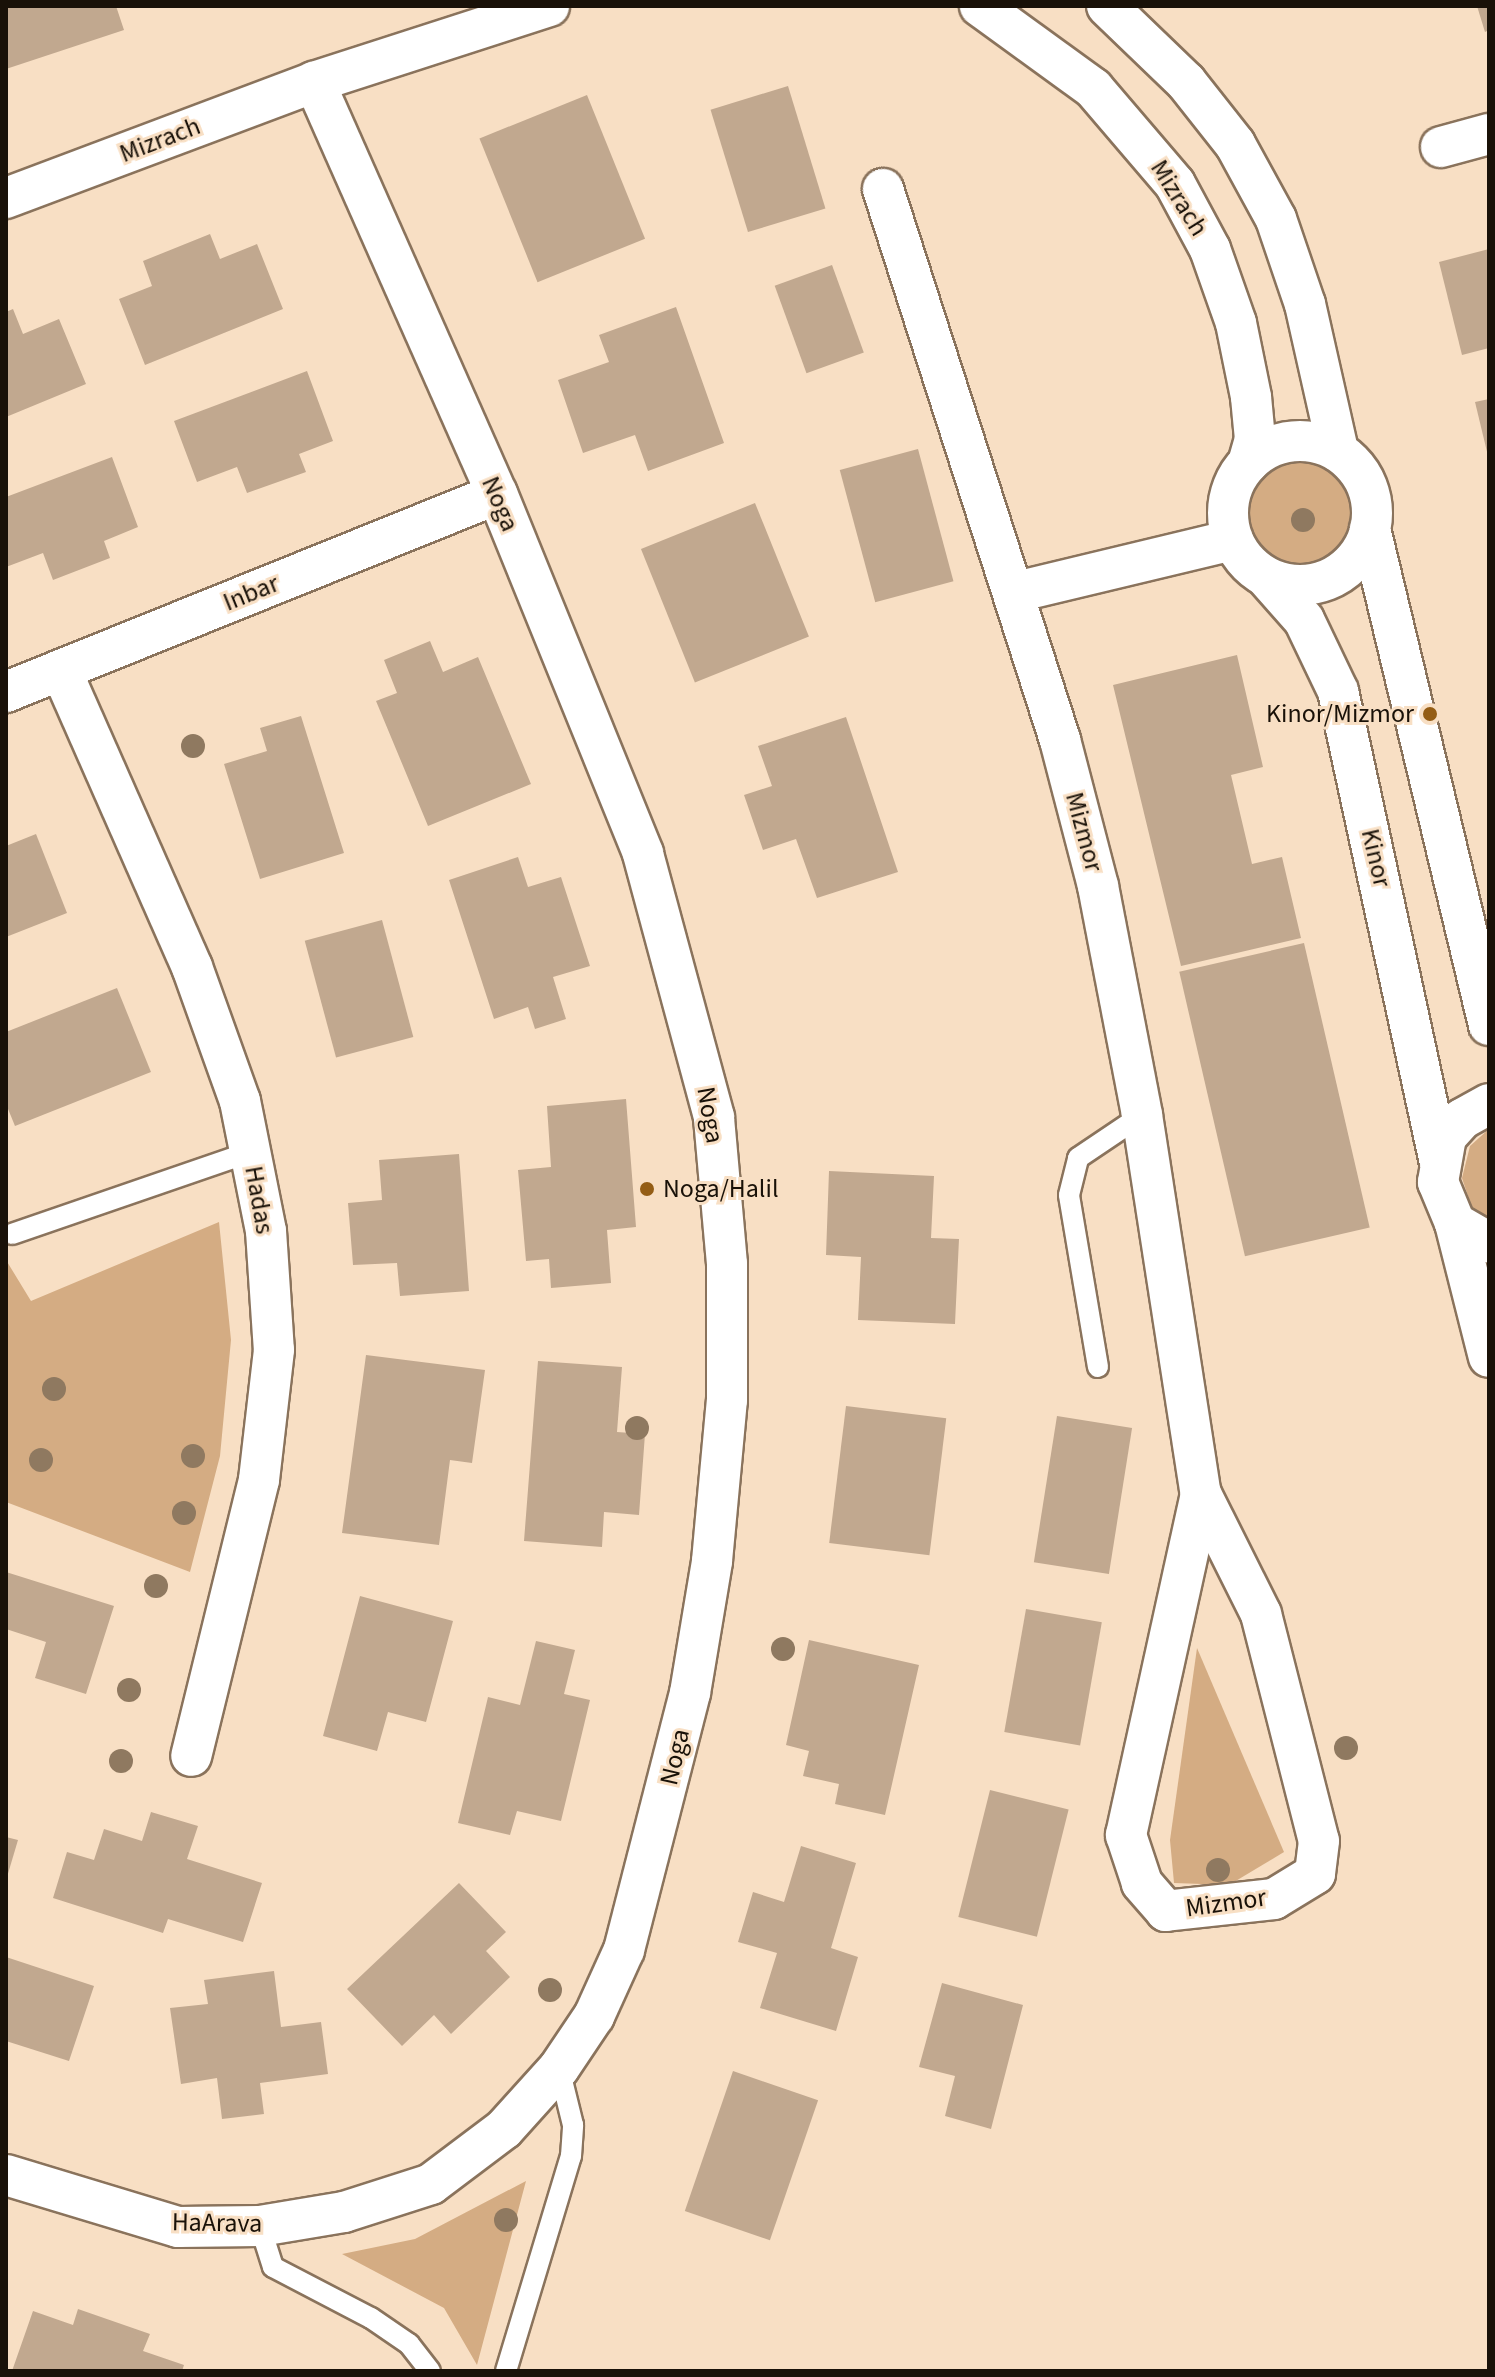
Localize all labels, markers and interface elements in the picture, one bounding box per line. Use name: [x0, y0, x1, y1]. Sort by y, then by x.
street label: Mizrach: [115, 110, 205, 170]
street label: Mizrach: [1144, 154, 1214, 242]
street label: Noga: [475, 472, 525, 536]
street label: Inbar: [219, 568, 283, 618]
place label: Kinor/Mizmor: [1266, 698, 1414, 730]
marker: Kinor/Mizmor: [1421, 705, 1439, 723]
street label: Mizmor: [1058, 789, 1110, 875]
street label: Kinor: [1354, 826, 1398, 890]
street label: Noga: [690, 1084, 730, 1146]
street label: Hadas: [238, 1164, 280, 1236]
place label: Noga/Halil: [663, 1173, 779, 1205]
marker: Noga/Halil: [638, 1180, 656, 1198]
street label: Noga: [653, 1726, 697, 1788]
street label: Mizmor: [1184, 1882, 1268, 1924]
street label: HaArava: [172, 2207, 262, 2239]

